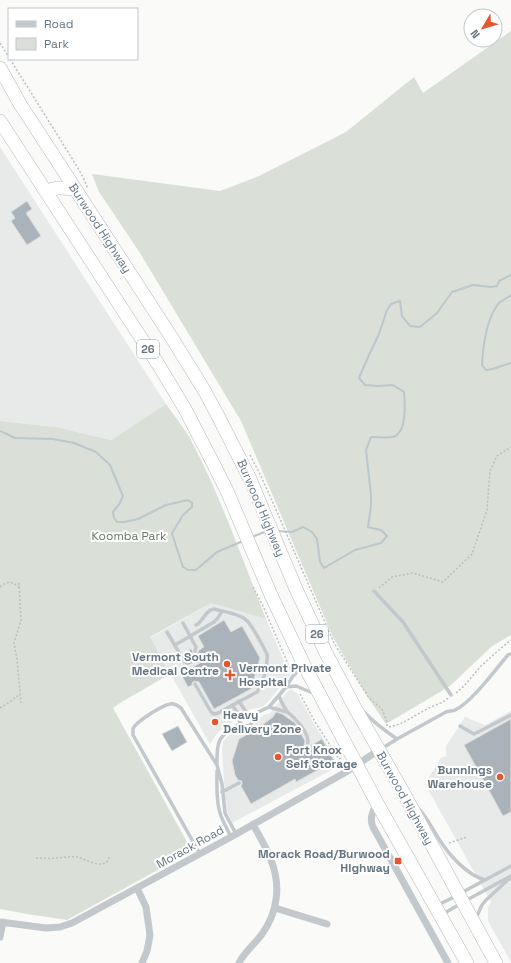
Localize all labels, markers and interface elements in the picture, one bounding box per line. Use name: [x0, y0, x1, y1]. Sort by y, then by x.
legend: [8, 8, 138, 60]
north arrow: [463, 8, 503, 48]
text: Road: [44, 16, 73, 32]
text: N: [467, 27, 483, 41]
text: Park: [44, 36, 69, 52]
street label: Burwood Highway: [65, 180, 135, 276]
road number: 26: [137, 340, 159, 358]
street label: Burwood Highway: [233, 457, 289, 559]
park label: Koomba Park: [92, 528, 167, 544]
road number: 26: [306, 625, 328, 643]
place label: Vermont South Medical Centre: [132, 649, 219, 679]
marker: Vermont South Medical Centre: [222, 659, 232, 669]
place label: Vermont Private Hospital: [239, 660, 331, 690]
marker: Vermont Private Hospital: [224, 669, 236, 681]
place label: Heavy Delivery Zone: [223, 707, 301, 737]
marker: Heavy Delivery Zone: [210, 717, 220, 727]
place label: Fort Knox Self Storage: [286, 742, 358, 772]
street label: Burwood Highway: [373, 748, 437, 848]
marker: Fort Knox Self Storage: [273, 752, 283, 762]
place label: Bunnings Warehouse: [428, 762, 492, 792]
marker: Bunnings Warehouse: [495, 772, 505, 782]
street label: Morack Road: [153, 822, 227, 872]
place label: Morack Road/Burwood Highway: [258, 846, 390, 876]
marker: Morack Road/Burwood Highway: [393, 856, 403, 866]

